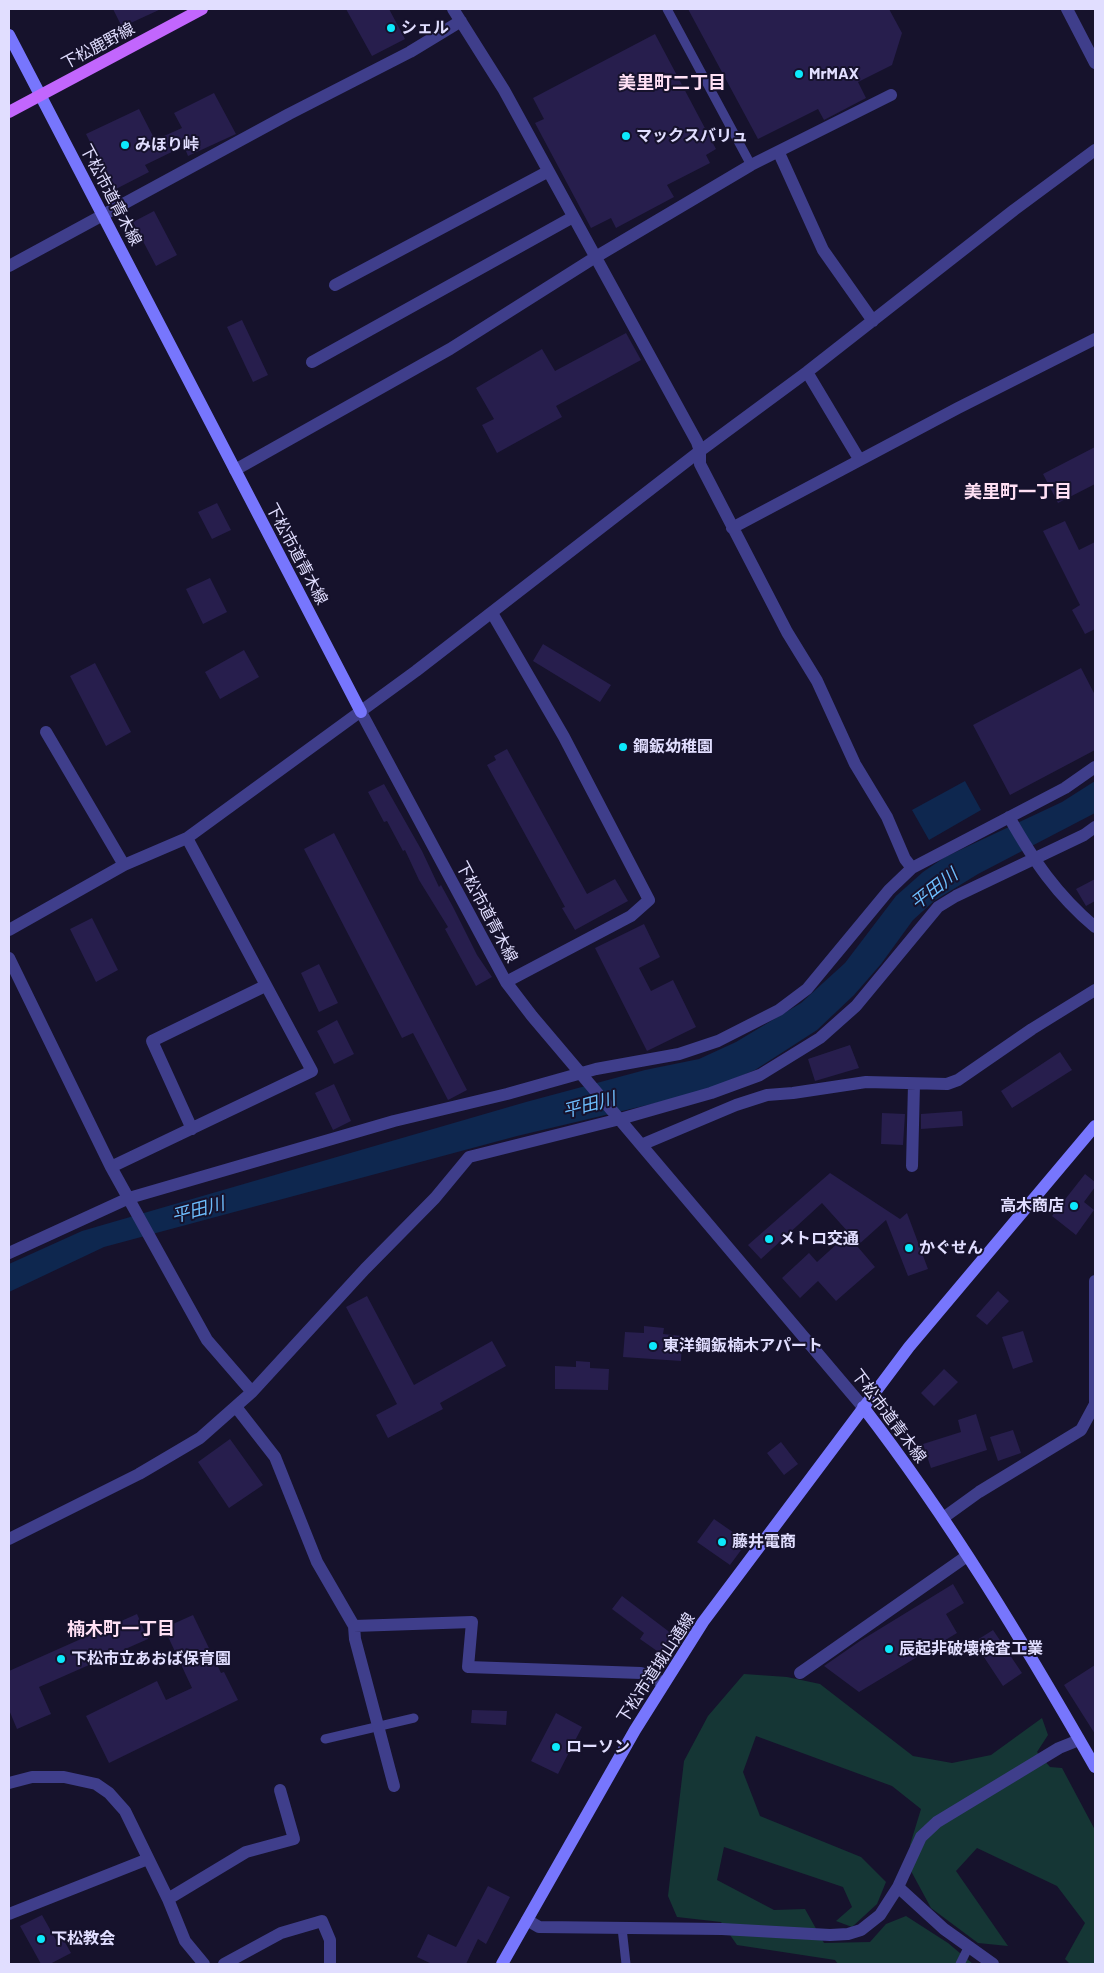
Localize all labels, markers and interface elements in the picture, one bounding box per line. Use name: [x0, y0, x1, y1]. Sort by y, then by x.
place label: シェル: [401, 18, 449, 38]
street label: 下松鹿野線: [58, 19, 138, 73]
marker: シェル: [385, 22, 397, 34]
place label: MrMAX: [809, 64, 859, 84]
marker: MrMAX: [793, 68, 805, 80]
district label: 美里町二丁目: [618, 72, 726, 94]
place label: マックスバリュ: [636, 126, 748, 146]
marker: マックスバリュ: [620, 130, 632, 142]
place label: みほり峠: [135, 135, 199, 155]
marker: みほり峠: [119, 139, 131, 151]
street label: 下松市道青木線: [76, 141, 146, 249]
district label: 美里町一丁目: [964, 481, 1072, 503]
street label: 下松市道青木線: [262, 500, 332, 608]
place label: 鋼鈑幼稚園: [633, 737, 713, 757]
marker: 鋼鈑幼稚園: [617, 741, 629, 753]
street label: 下松市道青木線: [452, 858, 522, 966]
water label: 平田川: [906, 864, 962, 914]
water label: 平田川: [560, 1088, 618, 1122]
water label: 平田川: [169, 1193, 227, 1227]
place label: 高木商店: [1000, 1196, 1064, 1216]
marker: 高木商店: [1068, 1200, 1080, 1212]
place label: メトロ交通: [779, 1229, 859, 1249]
marker: メトロ交通: [763, 1233, 775, 1245]
place label: かぐせん: [919, 1238, 983, 1258]
marker: かぐせん: [903, 1242, 915, 1254]
place label: 東洋鋼鈑楠木アパート: [663, 1336, 823, 1356]
marker: 東洋鋼鈑楠木アパート: [647, 1340, 659, 1352]
street label: 下松市道青木線: [848, 1365, 930, 1467]
place label: 藤井電商: [732, 1532, 796, 1552]
marker: 藤井電商: [716, 1536, 728, 1548]
street label: 下松市道城山通線: [613, 1609, 699, 1727]
district label: 楠木町一丁目: [67, 1618, 175, 1640]
place label: 辰起非破壊検査工業: [899, 1639, 1043, 1659]
marker: 辰起非破壊検査工業: [883, 1643, 895, 1655]
place label: 下松市立あおば保育園: [71, 1649, 231, 1669]
marker: 下松市立あおば保育園: [55, 1653, 67, 1665]
place label: ローソン: [566, 1737, 630, 1757]
marker: ローソン: [550, 1741, 562, 1753]
place label: 下松教会: [51, 1929, 115, 1949]
marker: 下松教会: [35, 1933, 47, 1945]

